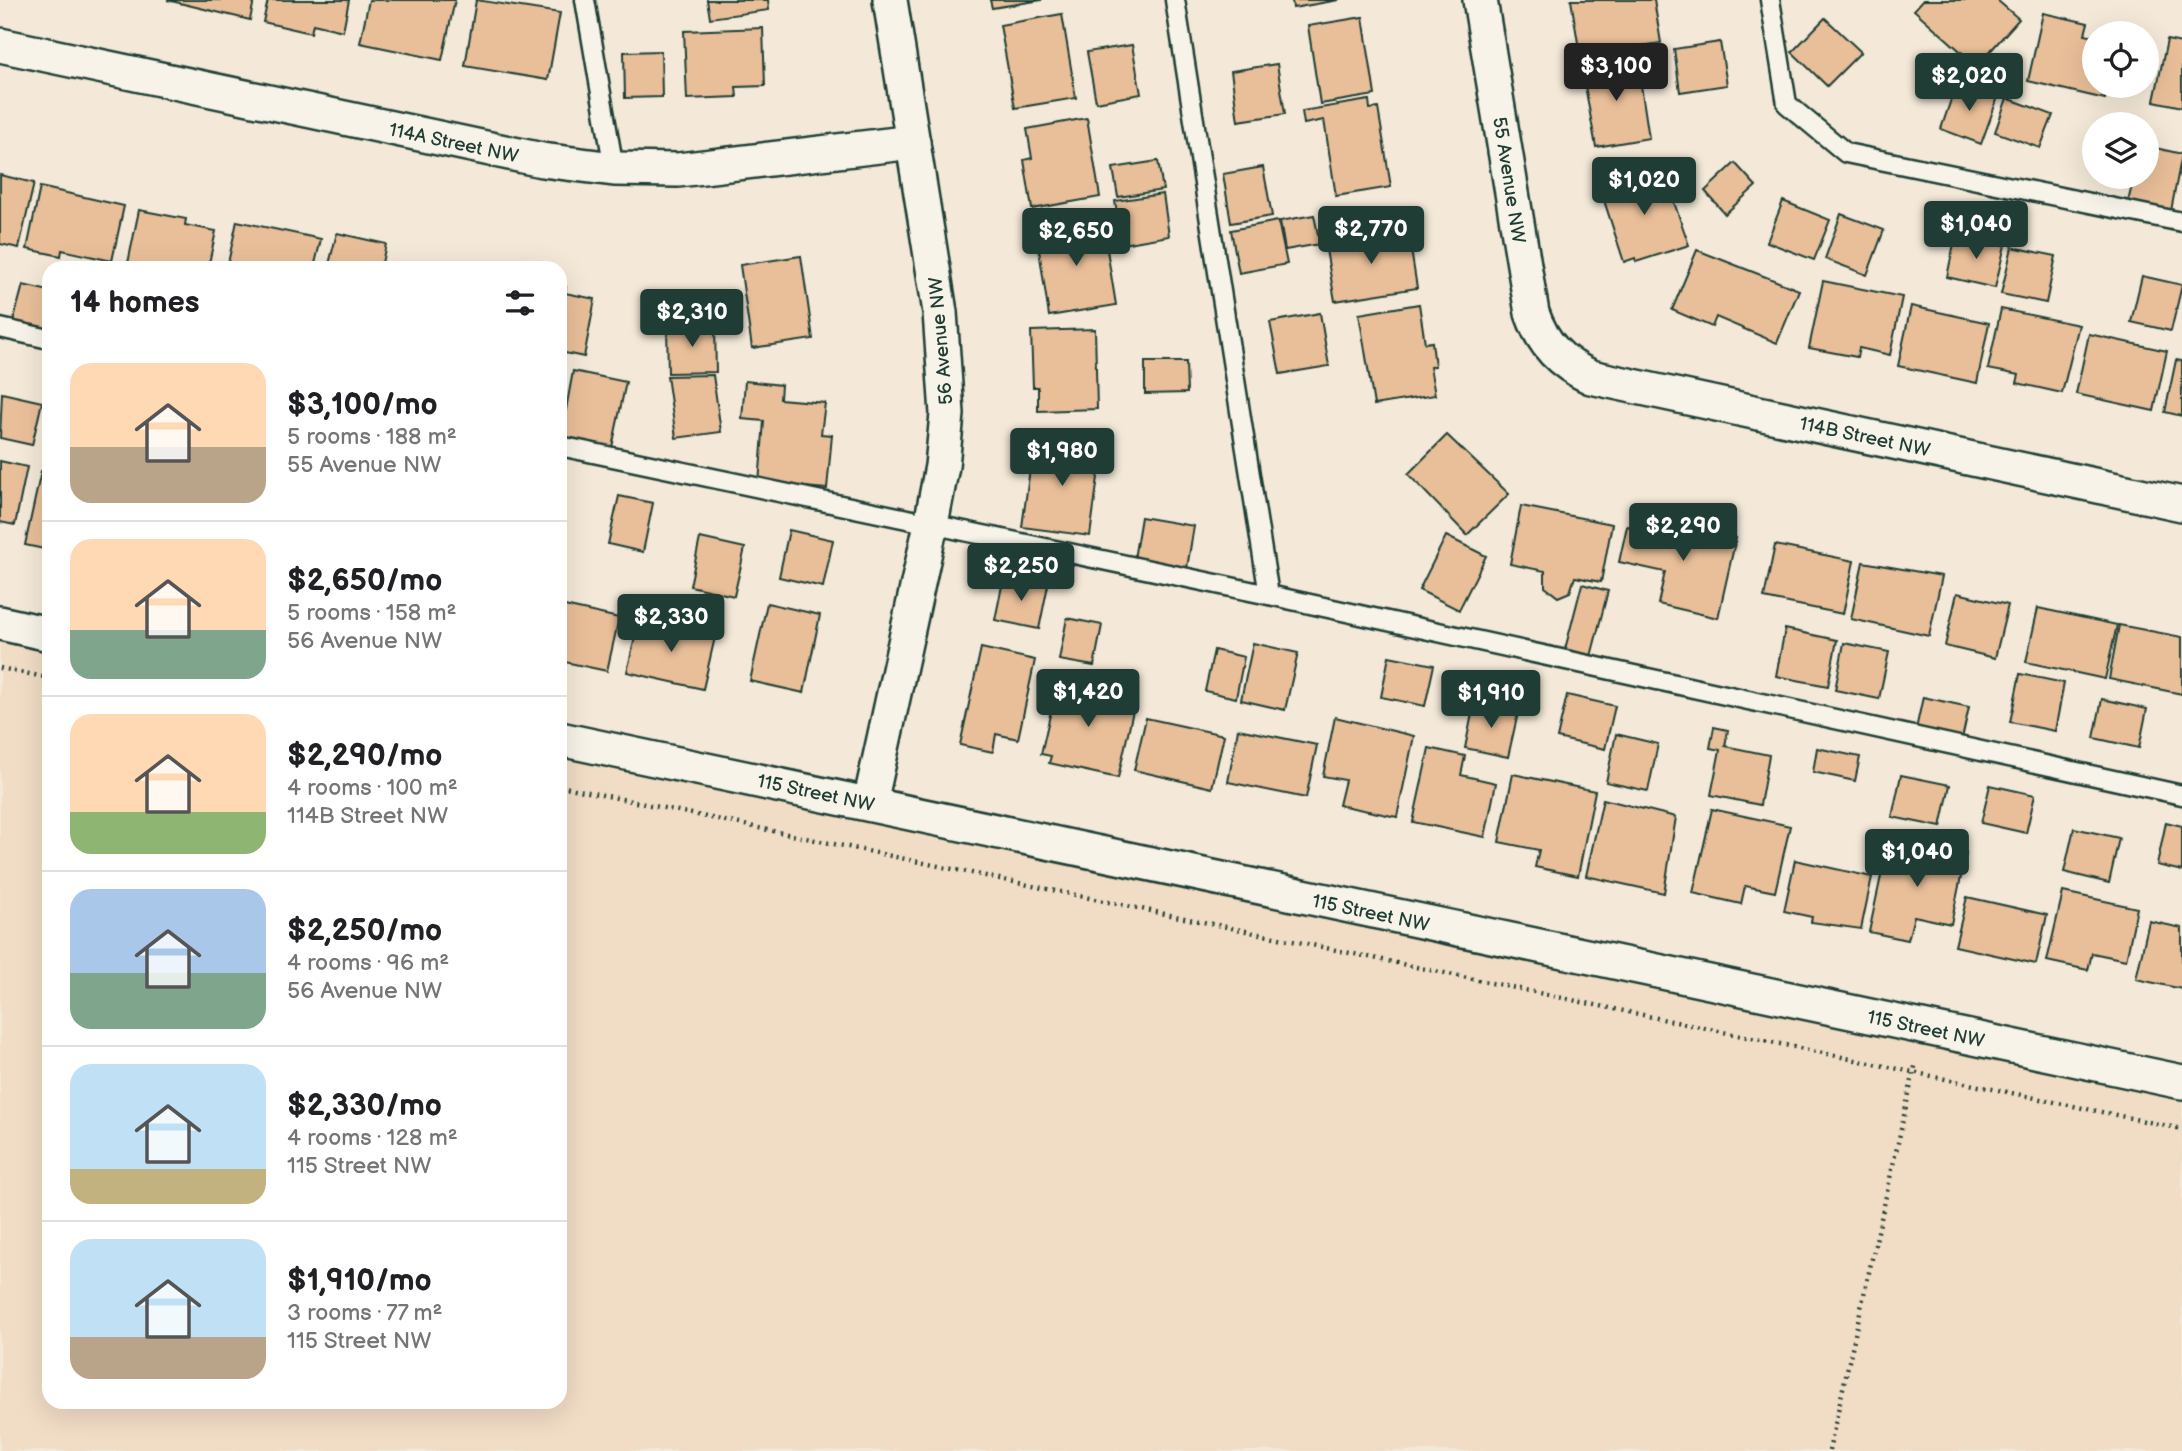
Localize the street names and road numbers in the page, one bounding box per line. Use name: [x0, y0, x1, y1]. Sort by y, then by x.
street label: 55 Avenue NW: [1487, 115, 1530, 245]
street label: 114A Street NW: [387, 119, 521, 168]
street label: 56 Avenue NW: [924, 276, 959, 406]
street label: 114B Street NW: [1797, 412, 1932, 463]
street label: 115 Street NW: [755, 770, 876, 817]
street label: 115 Street NW: [1310, 890, 1431, 937]
street label: 115 Street NW: [1865, 1006, 1986, 1053]

